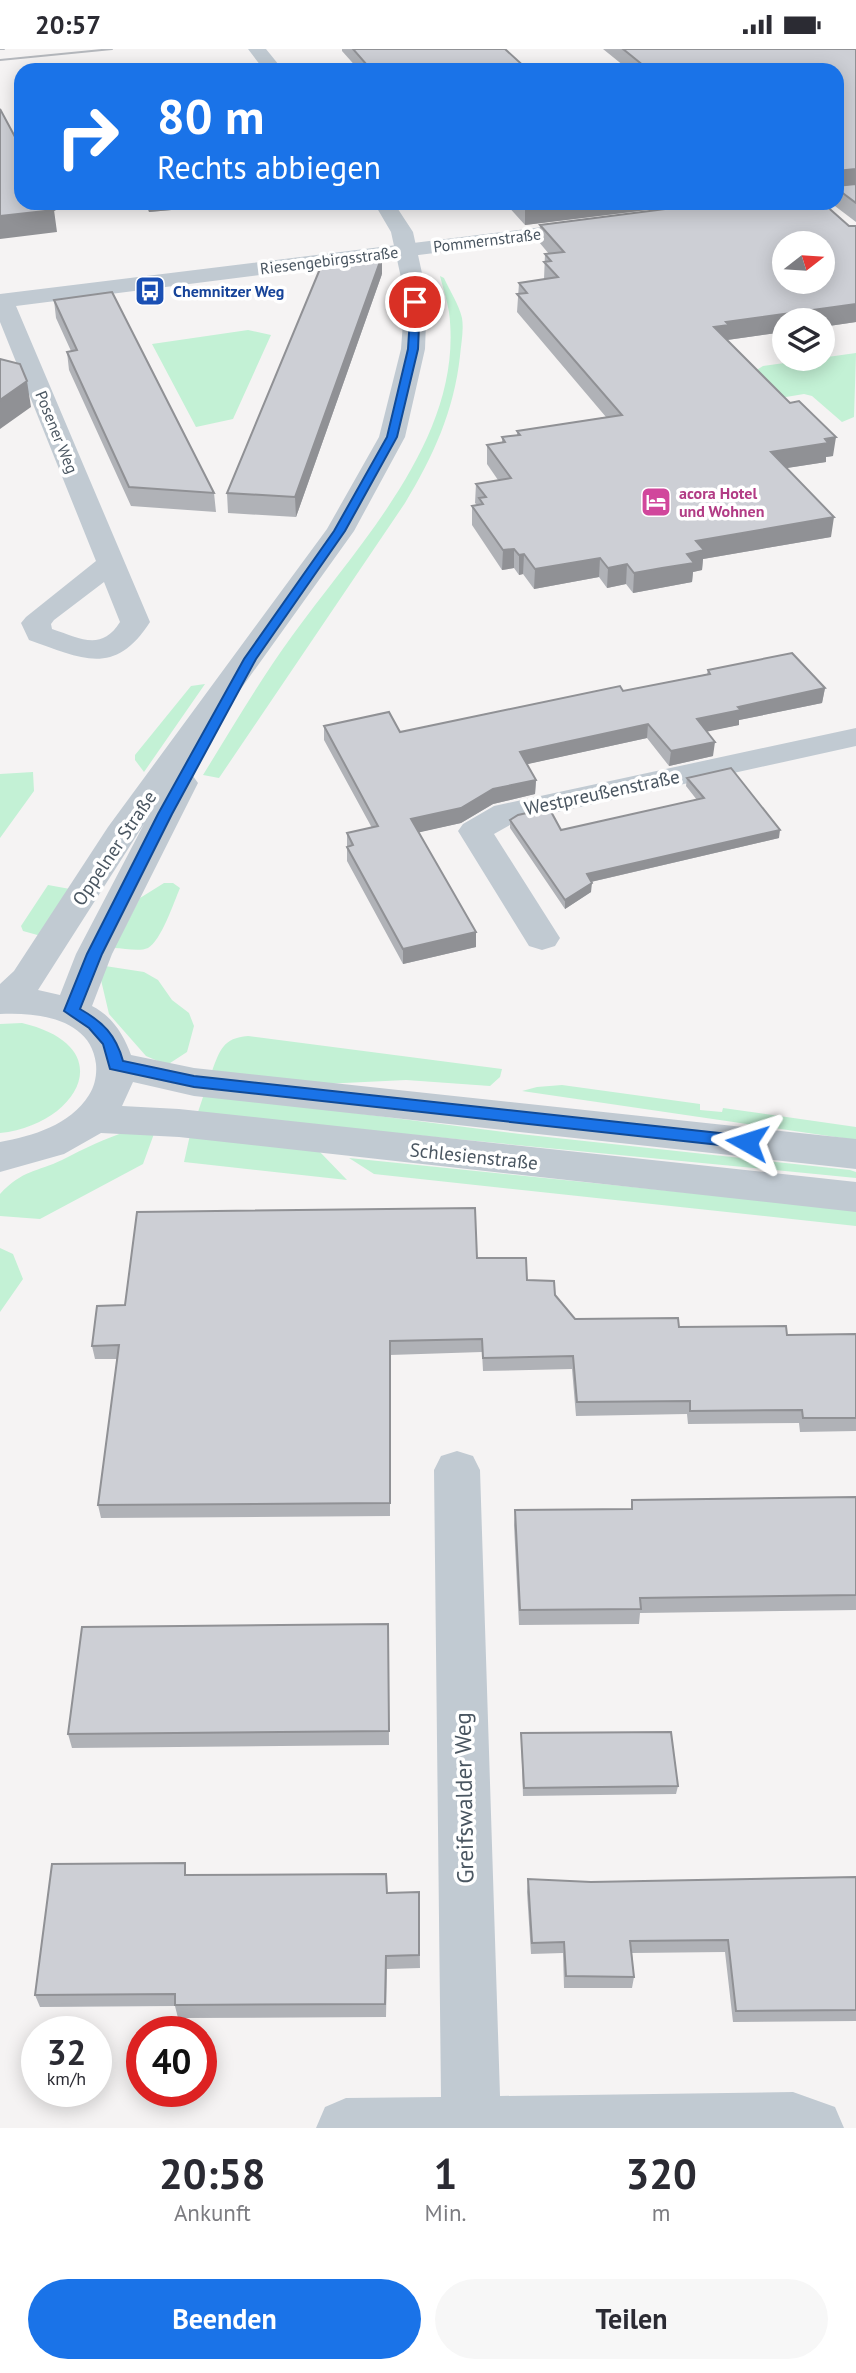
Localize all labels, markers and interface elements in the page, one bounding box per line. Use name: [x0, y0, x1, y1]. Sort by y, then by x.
text: 20:57: [35, 8, 101, 41]
text: 80 m: [157, 84, 264, 148]
icon: right: [42, 91, 133, 182]
text: Rechts abbiegen: [157, 146, 381, 188]
street label: Pommernstraße: [432, 223, 542, 257]
north arrow: [772, 231, 835, 294]
map controls: [772, 231, 835, 371]
street label: Riesengebirgsstraße: [259, 242, 399, 278]
pin: [385, 272, 445, 332]
bus stop icon: Chemnitzer Weg: [133, 274, 167, 308]
place label: Chemnitzer Weg: [173, 281, 284, 301]
icon: arrive: [396, 283, 434, 321]
button: layers: [772, 308, 835, 371]
street label: Posener Weg: [31, 388, 83, 476]
place label: acora Hotel und Wohnen: [679, 483, 764, 521]
hotel icon: acora Hotel und Wohnen: [639, 485, 673, 519]
street label: Westpreußenstraße: [522, 764, 682, 820]
street label: Oppelner Straße: [67, 786, 161, 910]
position arrow: [710, 1105, 784, 1179]
street label: Schlesienstraße: [409, 1137, 539, 1175]
street label: Greifswalder Weg: [448, 1712, 479, 1884]
speed limit sign: 40: [126, 2016, 217, 2107]
text: 32: [47, 2029, 86, 2075]
text: km/h: [47, 2067, 86, 2090]
text: 20:58: [159, 2146, 266, 2201]
text: 1: [434, 2146, 457, 2201]
text: 320: [625, 2146, 697, 2201]
text: Ankunft: [174, 2198, 251, 2227]
text: Min.: [425, 2198, 466, 2227]
text: m: [652, 2198, 671, 2227]
button: Beenden: [28, 2279, 421, 2359]
button: Teilen: [435, 2279, 828, 2359]

